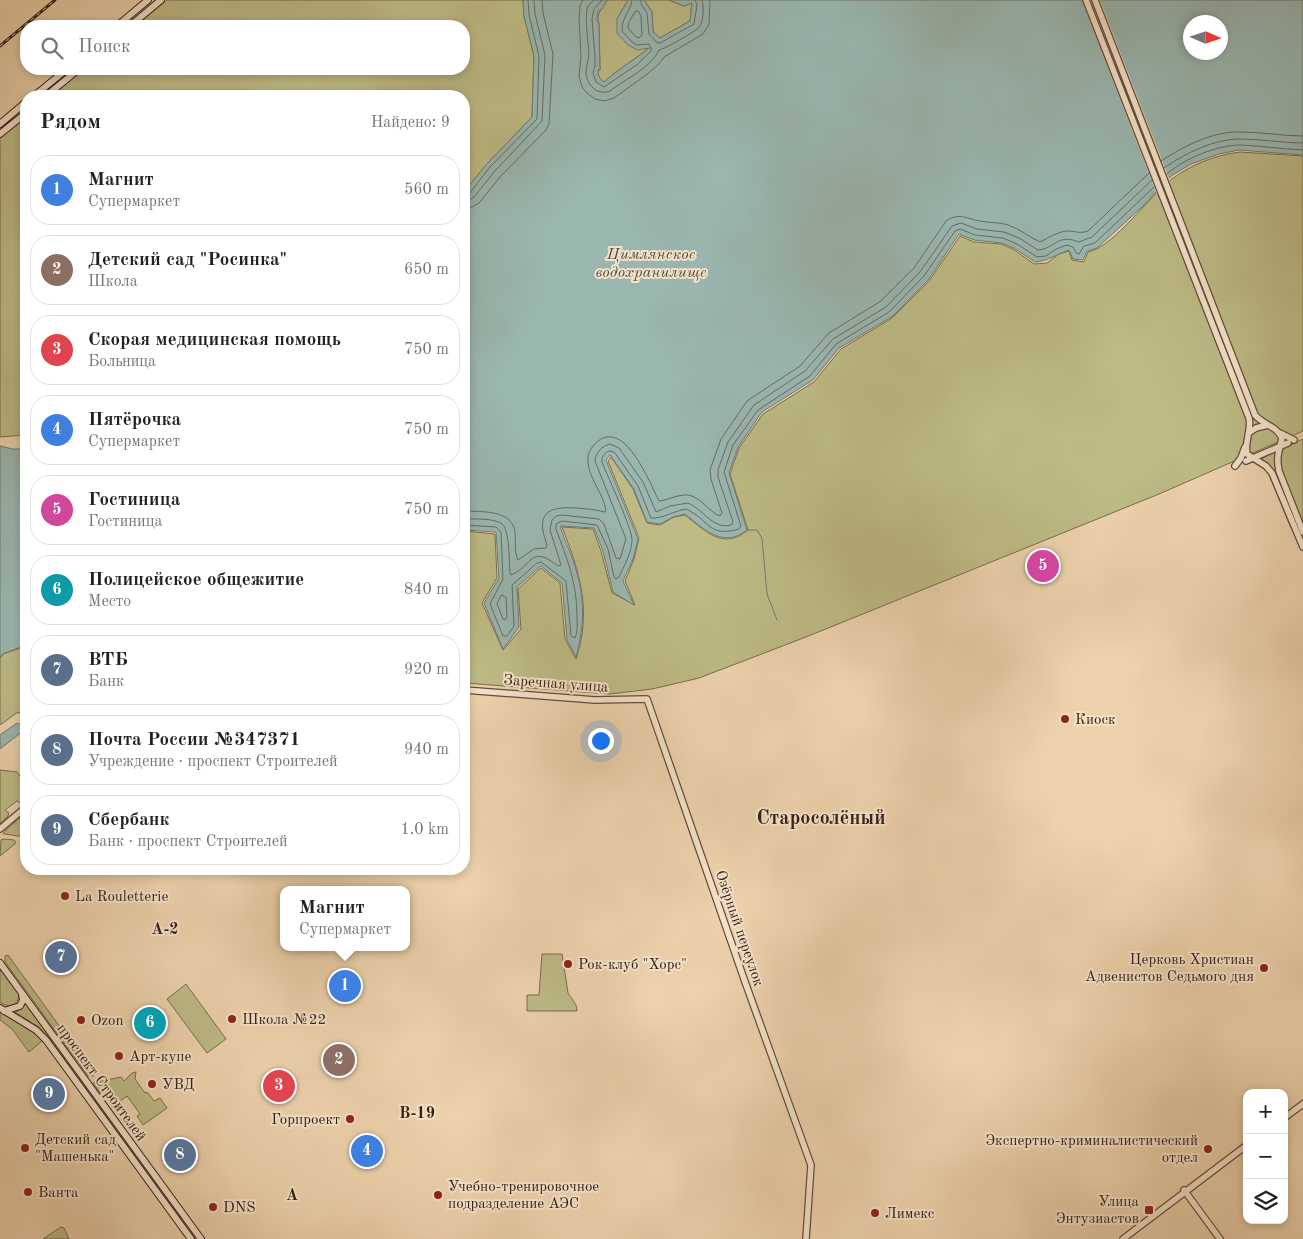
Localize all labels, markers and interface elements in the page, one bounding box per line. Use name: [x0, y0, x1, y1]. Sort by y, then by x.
north arrow: [1183, 15, 1228, 60]
search box: [20, 20, 470, 75]
icon: search: [38, 34, 66, 62]
text: Поиск: [78, 38, 130, 57]
text: Рядом: [40, 112, 101, 133]
text: Найдено: 9: [371, 115, 450, 131]
text: Магнит: [88, 171, 154, 190]
text: 1: [52, 182, 62, 198]
text: 560 m: [404, 182, 449, 198]
text: Супермаркет: [88, 194, 180, 210]
water label: Цимлянское водохранилище: [596, 247, 707, 281]
text: Детский сад "Росинка": [88, 251, 287, 270]
text: 2: [52, 262, 62, 278]
text: 650 m: [404, 262, 449, 278]
text: Школа: [88, 274, 138, 290]
text: Скорая медицинская помощь: [88, 331, 341, 350]
text: 3: [52, 342, 62, 358]
text: 750 m: [404, 342, 449, 358]
text: Больница: [88, 354, 156, 370]
text: Пятёрочка: [88, 411, 181, 430]
text: 4: [52, 422, 62, 438]
text: 750 m: [404, 422, 449, 438]
text: Супермаркет: [88, 434, 180, 450]
text: Гостиница: [88, 491, 180, 510]
text: 5: [52, 502, 62, 518]
text: 750 m: [404, 502, 449, 518]
text: Гостиница: [88, 514, 162, 530]
pin: 5: [1027, 547, 1059, 585]
text: Полицейское общежитие: [88, 571, 304, 590]
text: 6: [52, 582, 62, 598]
text: 840 m: [404, 582, 449, 598]
text: Место: [88, 594, 131, 610]
text: ВТБ: [88, 651, 128, 670]
text: 7: [52, 662, 62, 678]
text: 920 m: [404, 662, 449, 678]
street label: Заречная улица: [503, 673, 609, 696]
text: Банк: [88, 674, 124, 690]
marker: Киоск: [1059, 713, 1071, 725]
place label: Киоск: [1075, 713, 1116, 728]
your location: [588, 728, 614, 754]
text: Почта России №347371: [88, 731, 300, 750]
text: 8: [52, 742, 62, 758]
text: 940 m: [404, 742, 449, 758]
text: Учреждение · проспект Строителей: [88, 754, 338, 770]
district label: Староcолёный: [756, 809, 886, 829]
text: Сбербанк: [88, 811, 170, 830]
text: 9: [52, 822, 62, 838]
text: 1.0 km: [400, 822, 449, 838]
text: Банк · проспект Строителей: [88, 834, 288, 850]
street label: Озёрный переулок: [712, 869, 766, 989]
popup: [280, 886, 410, 951]
marker: La Rouletterie: [59, 890, 71, 902]
place label: La Rouletterie: [75, 890, 168, 905]
text: Магнит: [299, 899, 365, 918]
district label: А-2: [151, 922, 179, 938]
text: Супермаркет: [299, 922, 391, 938]
pin: 7: [45, 938, 77, 976]
place label: Церковь Христиан Адвенистов Седьмого дня: [1085, 953, 1254, 985]
marker: Рок-клуб "Хорс": [562, 958, 574, 970]
place label: Рок-клуб "Хорс": [578, 958, 687, 973]
marker: Церковь Христиан Адвенистов Седьмого дня: [1258, 962, 1270, 974]
pin: 1: [329, 967, 361, 1005]
pin: 6: [134, 1004, 166, 1042]
marker: Школа №22: [226, 1013, 238, 1025]
place label: Школа №22: [242, 1013, 326, 1028]
marker: Ozon: [75, 1014, 87, 1026]
place label: Ozon: [91, 1014, 124, 1029]
street label: проспект Строителей: [53, 1022, 148, 1144]
pin: 2: [323, 1041, 355, 1079]
marker: Арт-купе: [113, 1050, 125, 1062]
place label: Арт-купе: [129, 1050, 192, 1065]
pin: 3: [263, 1067, 295, 1105]
pin: 9: [33, 1075, 65, 1113]
marker: УВД: [146, 1078, 158, 1090]
place label: УВД: [162, 1078, 195, 1093]
map controls: [1243, 1089, 1288, 1224]
button: +: [1243, 1089, 1288, 1134]
district label: В-19: [399, 1106, 435, 1122]
place label: Горпроект: [271, 1113, 340, 1128]
marker: Горпроект: [344, 1113, 356, 1125]
pin: 4: [351, 1132, 383, 1170]
place label: Детский сад "Машенька": [35, 1133, 116, 1165]
place label: Экспертно-криминалистический отдел: [986, 1134, 1198, 1166]
button: −: [1243, 1134, 1288, 1179]
pin: 8: [164, 1136, 196, 1174]
marker: Детский сад "Машенька": [19, 1142, 31, 1154]
marker: Экспертно-криминалистический отдел: [1202, 1143, 1214, 1155]
button: layers: [1243, 1179, 1288, 1224]
place label: Учебно-тренировочное подразделение АЭС: [448, 1180, 599, 1212]
marker: Ванта: [22, 1186, 34, 1198]
place label: Ванта: [38, 1186, 79, 1201]
district label: А: [286, 1188, 298, 1204]
marker: Учебно-тренировочное подразделение АЭС: [432, 1189, 444, 1201]
place label: Улица Энтузиастов: [1056, 1195, 1140, 1227]
marker: DNS: [207, 1201, 219, 1213]
place label: DNS: [223, 1201, 256, 1216]
marker: Улица Энтузиастов: [1143, 1204, 1155, 1216]
marker: Лимекс: [869, 1207, 881, 1219]
place label: Лимекс: [885, 1207, 935, 1222]

